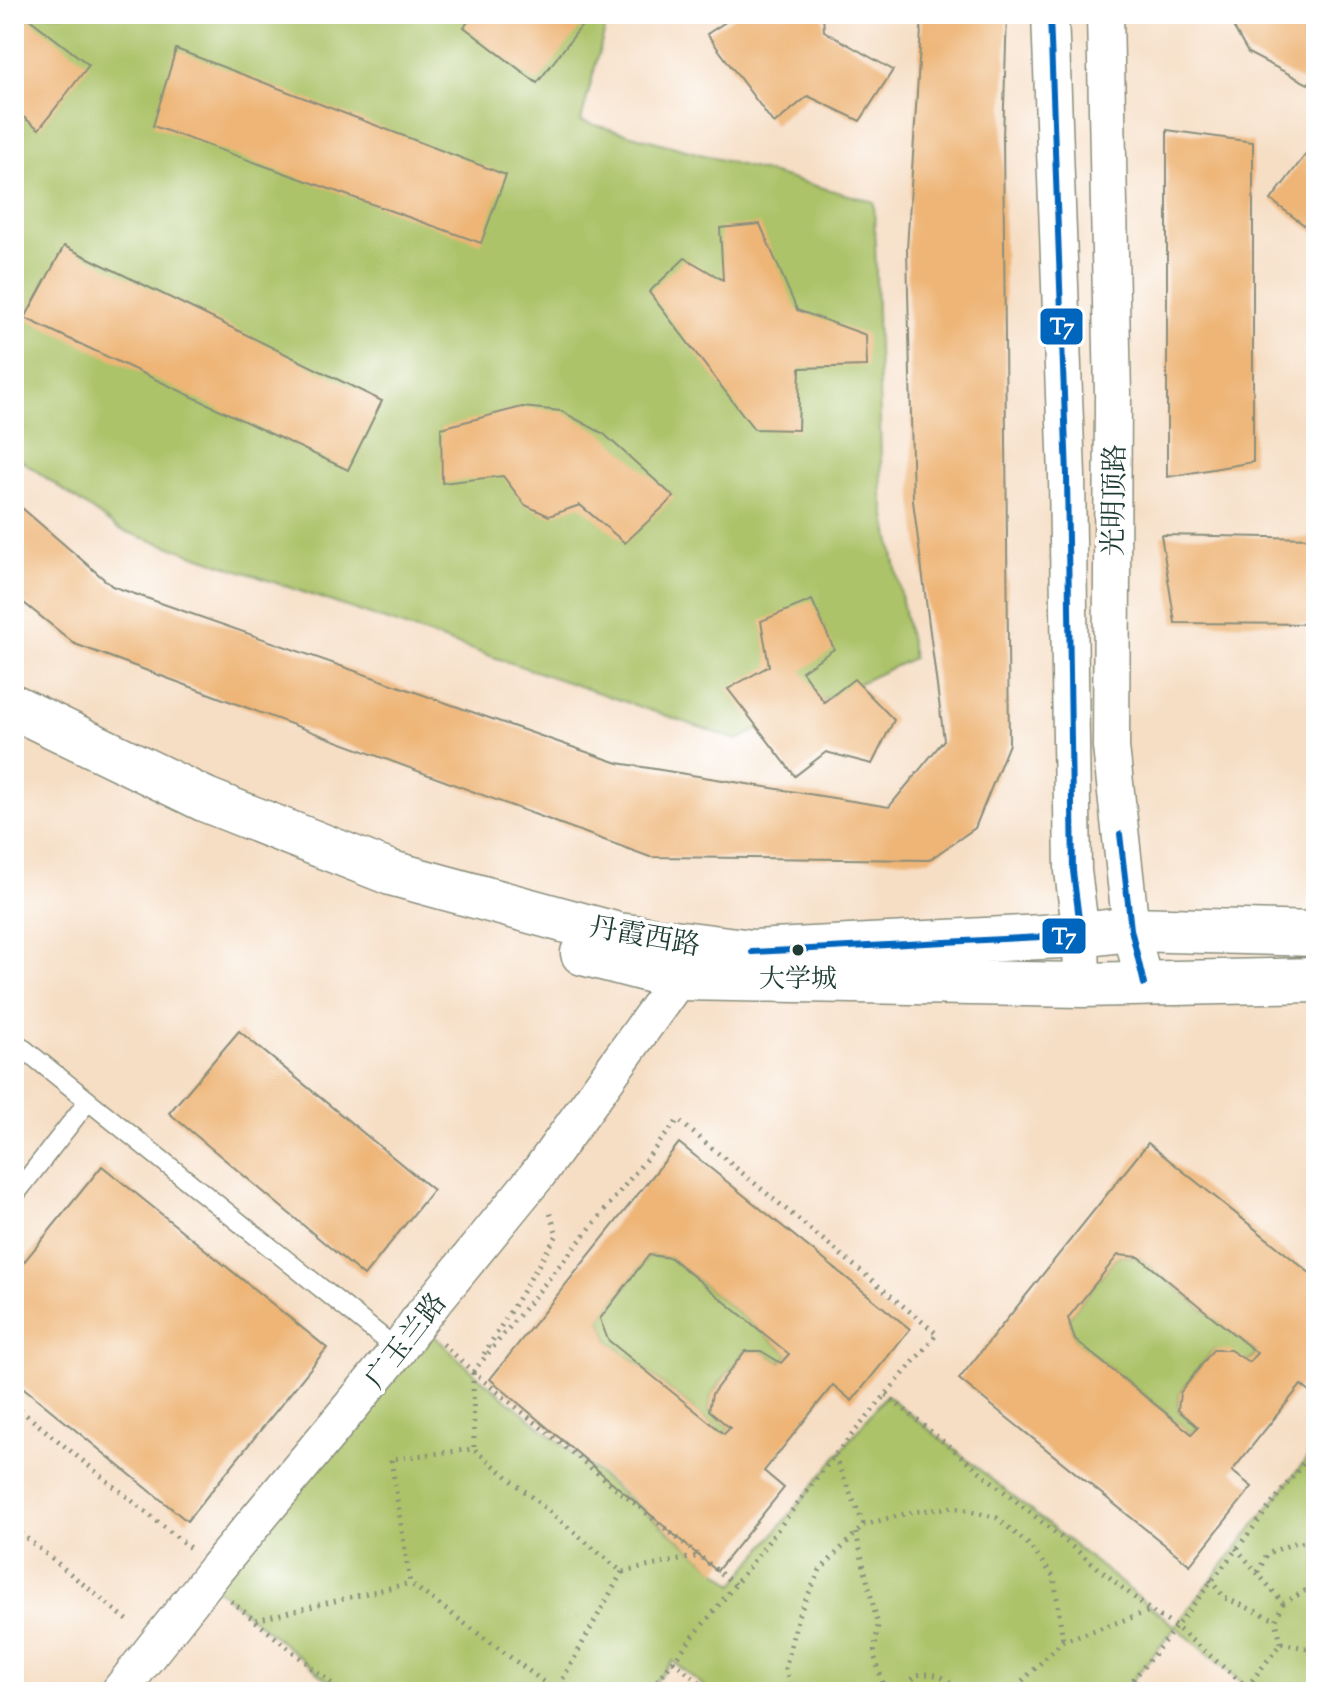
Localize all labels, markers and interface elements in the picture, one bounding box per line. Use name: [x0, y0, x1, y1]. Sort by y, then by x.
line badge: T7: [1039, 307, 1084, 346]
text: T7: [1050, 313, 1075, 345]
street label: 光明顶路: [1095, 444, 1137, 556]
street label: 丹霞西路: [586, 909, 703, 967]
line badge: T7: [1041, 917, 1087, 955]
text: T7: [1052, 923, 1077, 955]
marker: 大学城: [790, 942, 806, 958]
place label: 大学城: [759, 962, 837, 999]
street label: 广玉兰路: [357, 1285, 458, 1398]

